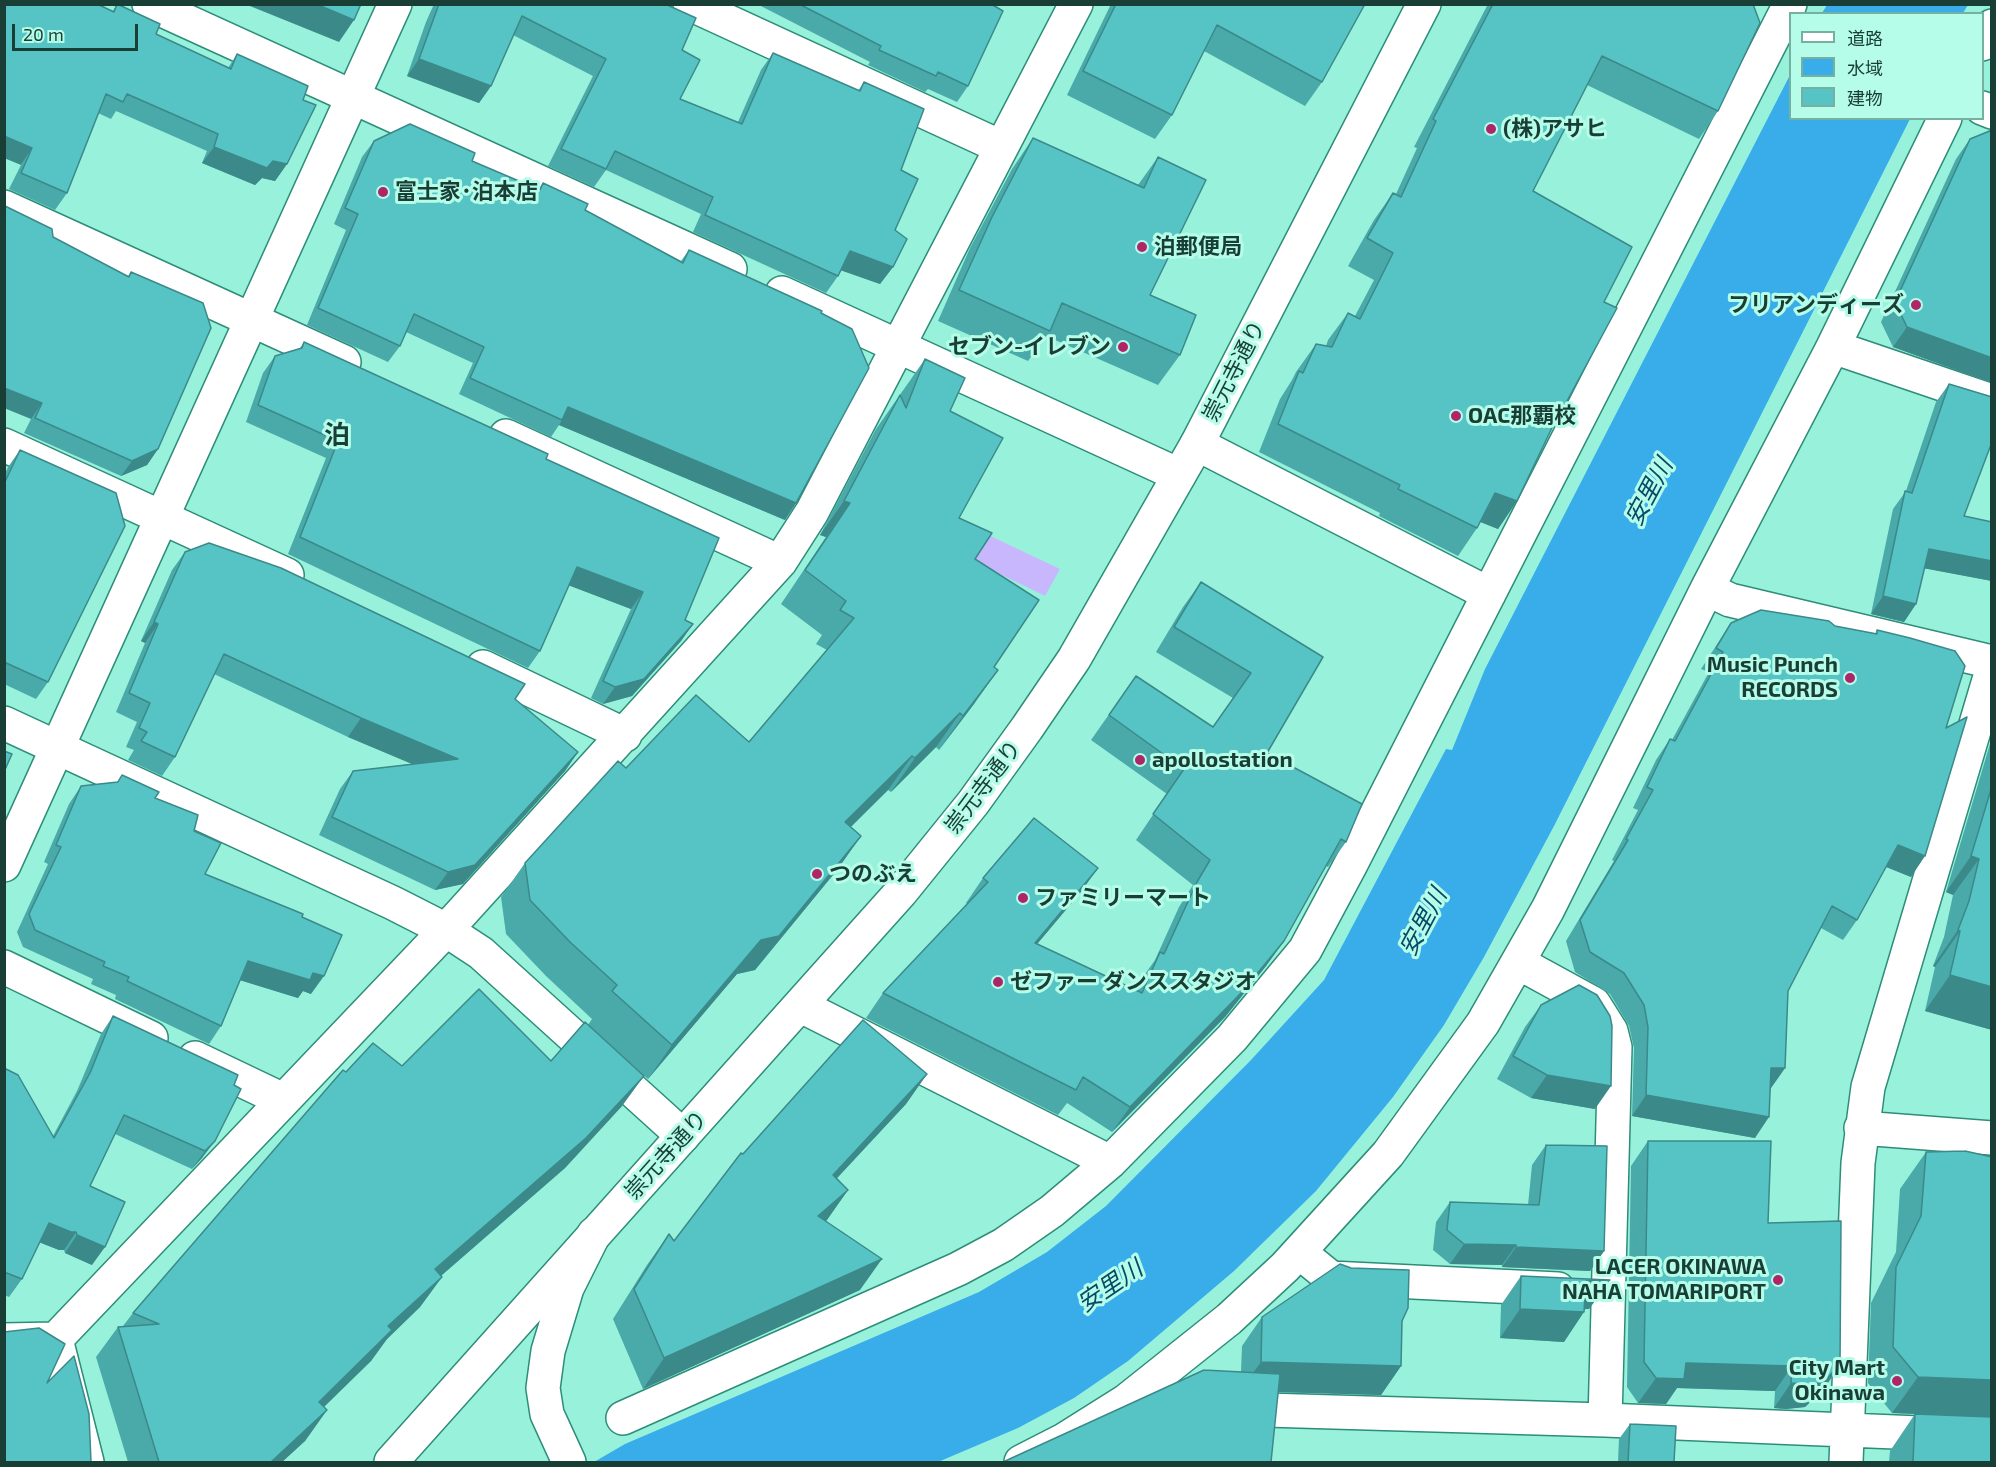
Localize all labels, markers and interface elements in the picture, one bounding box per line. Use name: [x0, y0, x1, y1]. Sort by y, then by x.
scale bar: [15, 12, 141, 50]
legend: [1789, 12, 1984, 120]
text: 20 m: [23, 23, 64, 45]
text: 道路: [1847, 27, 1883, 49]
text: 水域: [1847, 57, 1883, 79]
text: 建物: [1847, 87, 1883, 109]
place label: (株)アサヒ: [1503, 116, 1607, 142]
marker: (株)アサヒ: [1484, 122, 1498, 136]
place label: 富士家･泊本店: [395, 179, 538, 205]
marker: 富士家･泊本店: [376, 185, 390, 199]
place label: 泊郵便局: [1154, 234, 1242, 260]
marker: 泊郵便局: [1135, 240, 1149, 254]
place label: フリアンディーズ: [1728, 292, 1904, 318]
marker: フリアンディーズ: [1909, 298, 1923, 312]
street label: 崇元寺通り: [1197, 316, 1271, 426]
place label: セブン-イレブン: [948, 334, 1111, 360]
marker: セブン-イレブン: [1116, 340, 1130, 354]
place label: OAC那覇校: [1468, 403, 1576, 429]
marker: OAC那覇校: [1449, 409, 1463, 423]
district label: 泊: [324, 419, 350, 451]
water label: 安里川: [1619, 453, 1679, 531]
place label: Music Punch RECORDS: [1707, 652, 1838, 704]
marker: Music Punch RECORDS: [1843, 671, 1857, 685]
street label: 崇元寺通り: [939, 735, 1027, 839]
place label: apollostation: [1152, 747, 1293, 773]
marker: apollostation: [1133, 753, 1147, 767]
place label: つのぶえ: [829, 861, 917, 887]
marker: つのぶえ: [810, 867, 824, 881]
water label: 安里川: [1393, 883, 1453, 961]
place label: ファミリーマート: [1035, 885, 1211, 911]
marker: ファミリーマート: [1016, 891, 1030, 905]
place label: ゼファー ダンススタジオ: [1010, 969, 1257, 995]
marker: ゼファー ダンススタジオ: [991, 975, 1005, 989]
street label: 崇元寺通り: [619, 1105, 713, 1205]
water label: 安里川: [1072, 1254, 1148, 1318]
place label: LACER OKINAWA NAHA TOMARIPORT: [1562, 1254, 1766, 1306]
marker: LACER OKINAWA NAHA TOMARIPORT: [1771, 1273, 1785, 1287]
place label: City Mart Okinawa: [1789, 1355, 1885, 1406]
marker: City Mart Okinawa: [1890, 1374, 1904, 1388]

